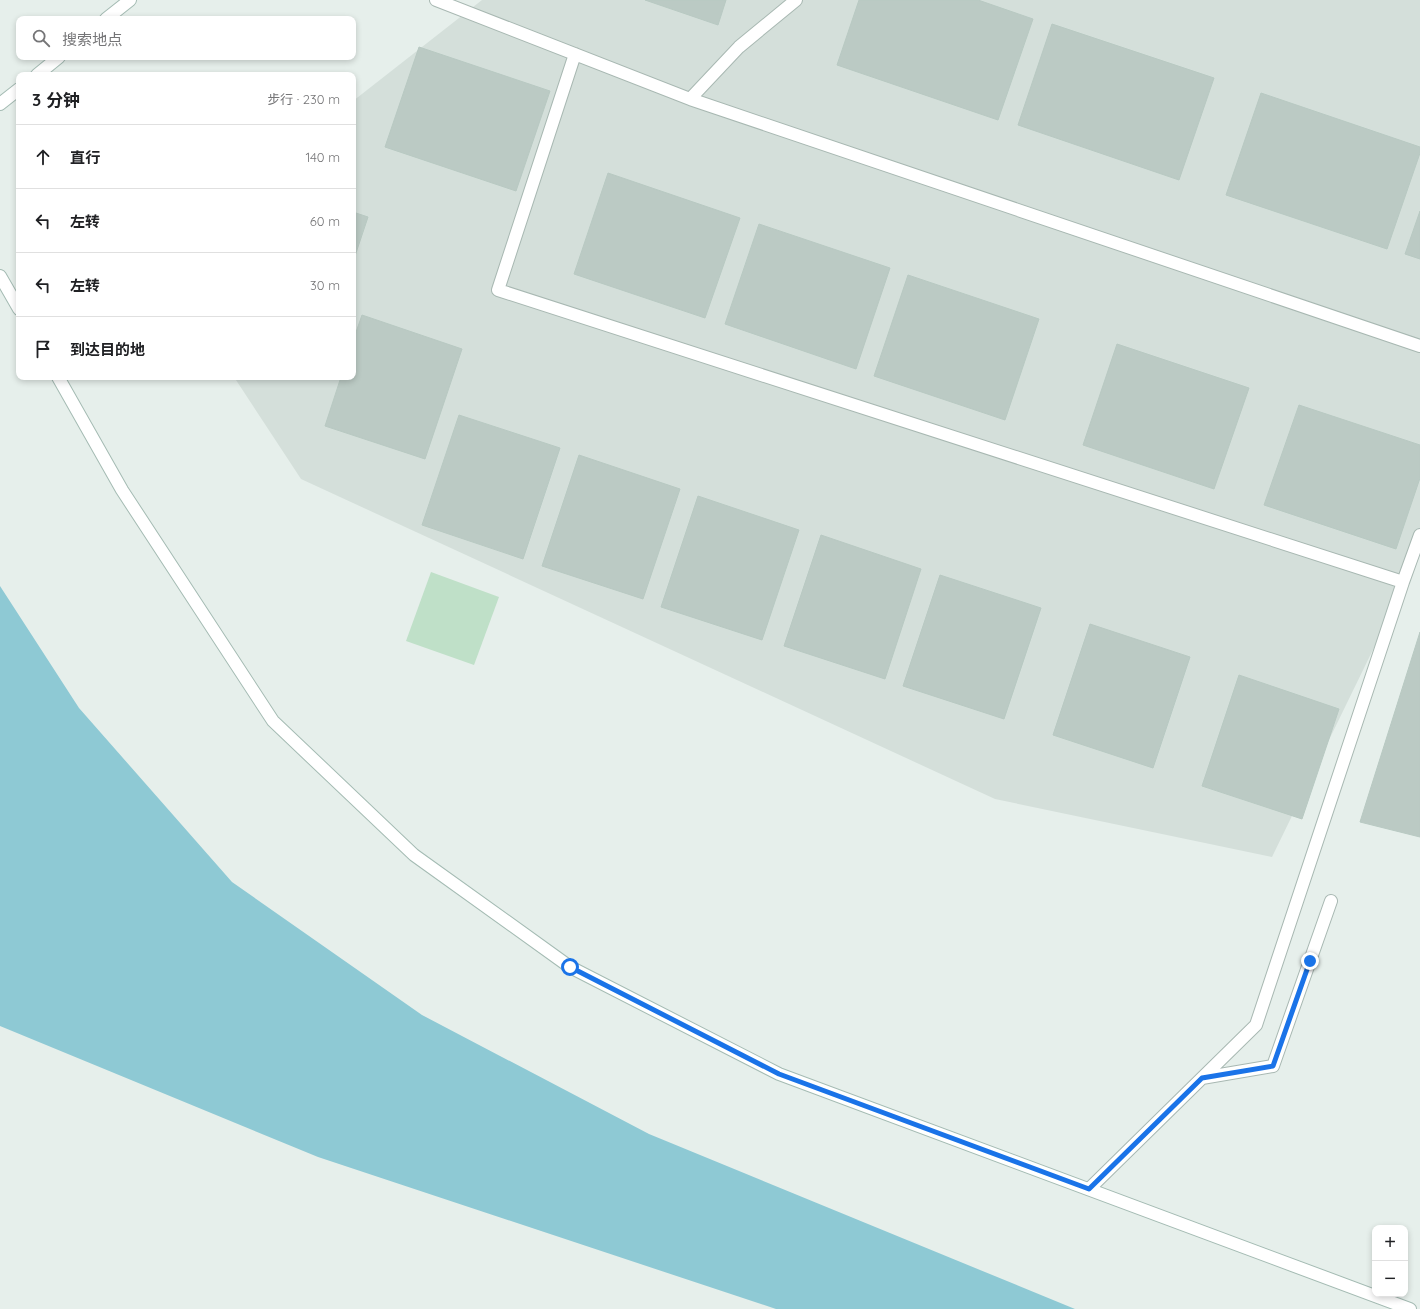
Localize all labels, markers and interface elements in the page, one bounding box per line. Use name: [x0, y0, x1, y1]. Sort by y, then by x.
search box: [16, 16, 356, 60]
icon: search: [30, 27, 52, 49]
text: 搜索地点: [62, 30, 122, 49]
text: 3 分钟: [32, 89, 80, 110]
text: 步行 · 230 m: [267, 91, 340, 107]
icon: ahead: [32, 146, 54, 168]
text: 直行: [70, 148, 100, 167]
text: 140 m: [305, 149, 340, 165]
icon: left: [32, 210, 54, 232]
text: 左转: [70, 212, 100, 231]
text: 60 m: [310, 213, 340, 229]
icon: left: [32, 274, 54, 296]
text: 左转: [70, 276, 100, 295]
text: 30 m: [310, 277, 340, 293]
icon: arrive: [32, 338, 54, 360]
text: 到达目的地: [70, 340, 145, 359]
route end: [1301, 952, 1319, 970]
route start: [561, 958, 579, 976]
map controls: [1372, 1225, 1408, 1297]
button: +: [1372, 1225, 1408, 1261]
button: −: [1372, 1261, 1408, 1297]

